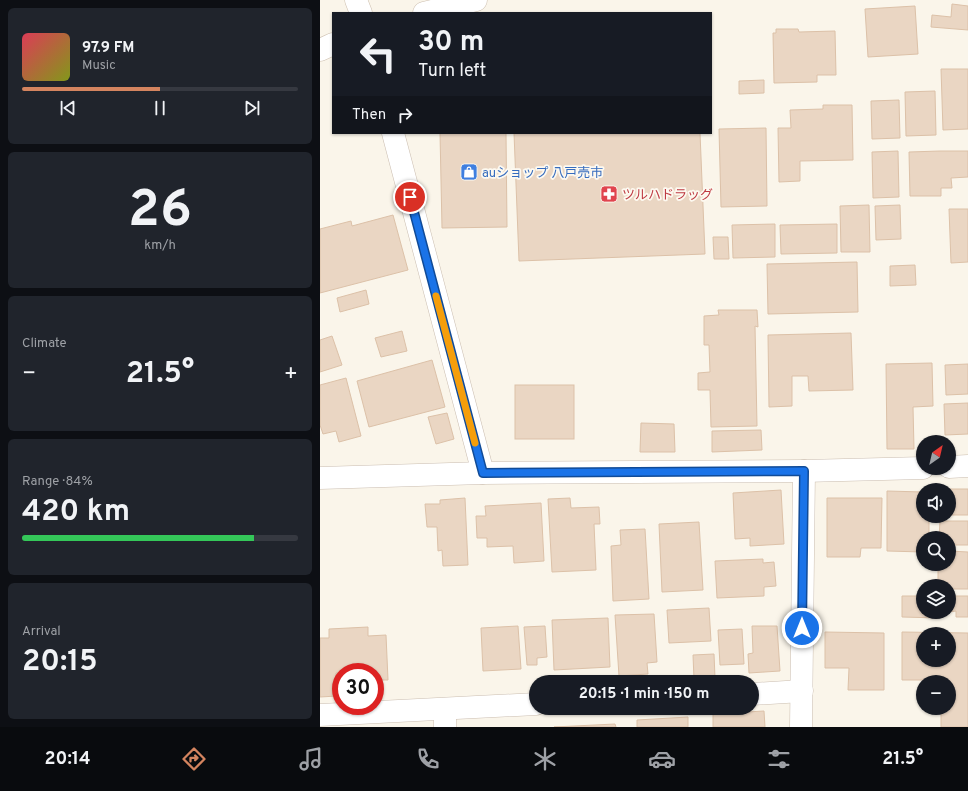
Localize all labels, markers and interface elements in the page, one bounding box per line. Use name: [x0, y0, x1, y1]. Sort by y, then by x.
text: 30 m: [418, 25, 484, 61]
icon: left: [352, 28, 404, 80]
text: 97.9 FM: [82, 39, 134, 58]
text: Music: [82, 58, 116, 74]
text: Turn left: [418, 60, 486, 83]
icon: previous: [57, 97, 79, 119]
icon: pause: [149, 97, 171, 119]
icon: next: [241, 97, 263, 119]
icon: right: [394, 104, 416, 126]
text: Then: [352, 106, 386, 125]
shop icon: auショップ 八戸売市: [459, 162, 479, 182]
place label: auショップ 八戸売市: [482, 166, 603, 182]
text: 26: [128, 179, 192, 245]
pin: [393, 180, 427, 214]
pharmacy icon: ツルハドラッグ: [599, 184, 619, 204]
icon: arrive: [399, 186, 421, 208]
place label: ツルハドラッグ: [622, 188, 713, 204]
text: km/h: [144, 238, 176, 254]
text: Climate: [22, 336, 67, 352]
text: 21.5°: [126, 356, 194, 393]
text: −: [22, 361, 36, 388]
text: +: [284, 361, 298, 388]
north arrow: [916, 435, 956, 475]
map controls: [916, 435, 956, 715]
text: Range · 84%: [22, 474, 93, 490]
button: sound: [916, 483, 956, 523]
text: 420 km: [22, 494, 130, 531]
button: search: [916, 531, 956, 571]
button: layers: [916, 579, 956, 619]
position arrow: [781, 607, 823, 649]
text: Arrival: [22, 624, 61, 640]
button: +: [916, 627, 956, 667]
text: 20:15: [22, 644, 98, 681]
speed limit sign: 30: [332, 663, 384, 715]
button: −: [916, 675, 956, 715]
text: 20:15 · 1 min · 150 m: [579, 685, 709, 704]
icon: directions: [180, 745, 208, 773]
icon: music: [297, 745, 325, 773]
icon: phone: [414, 745, 442, 773]
icon: climate: [531, 745, 559, 773]
icon: car: [648, 745, 676, 773]
icon: filters: [765, 745, 793, 773]
text: 20:14: [45, 748, 91, 771]
text: 21.5°: [882, 748, 923, 771]

